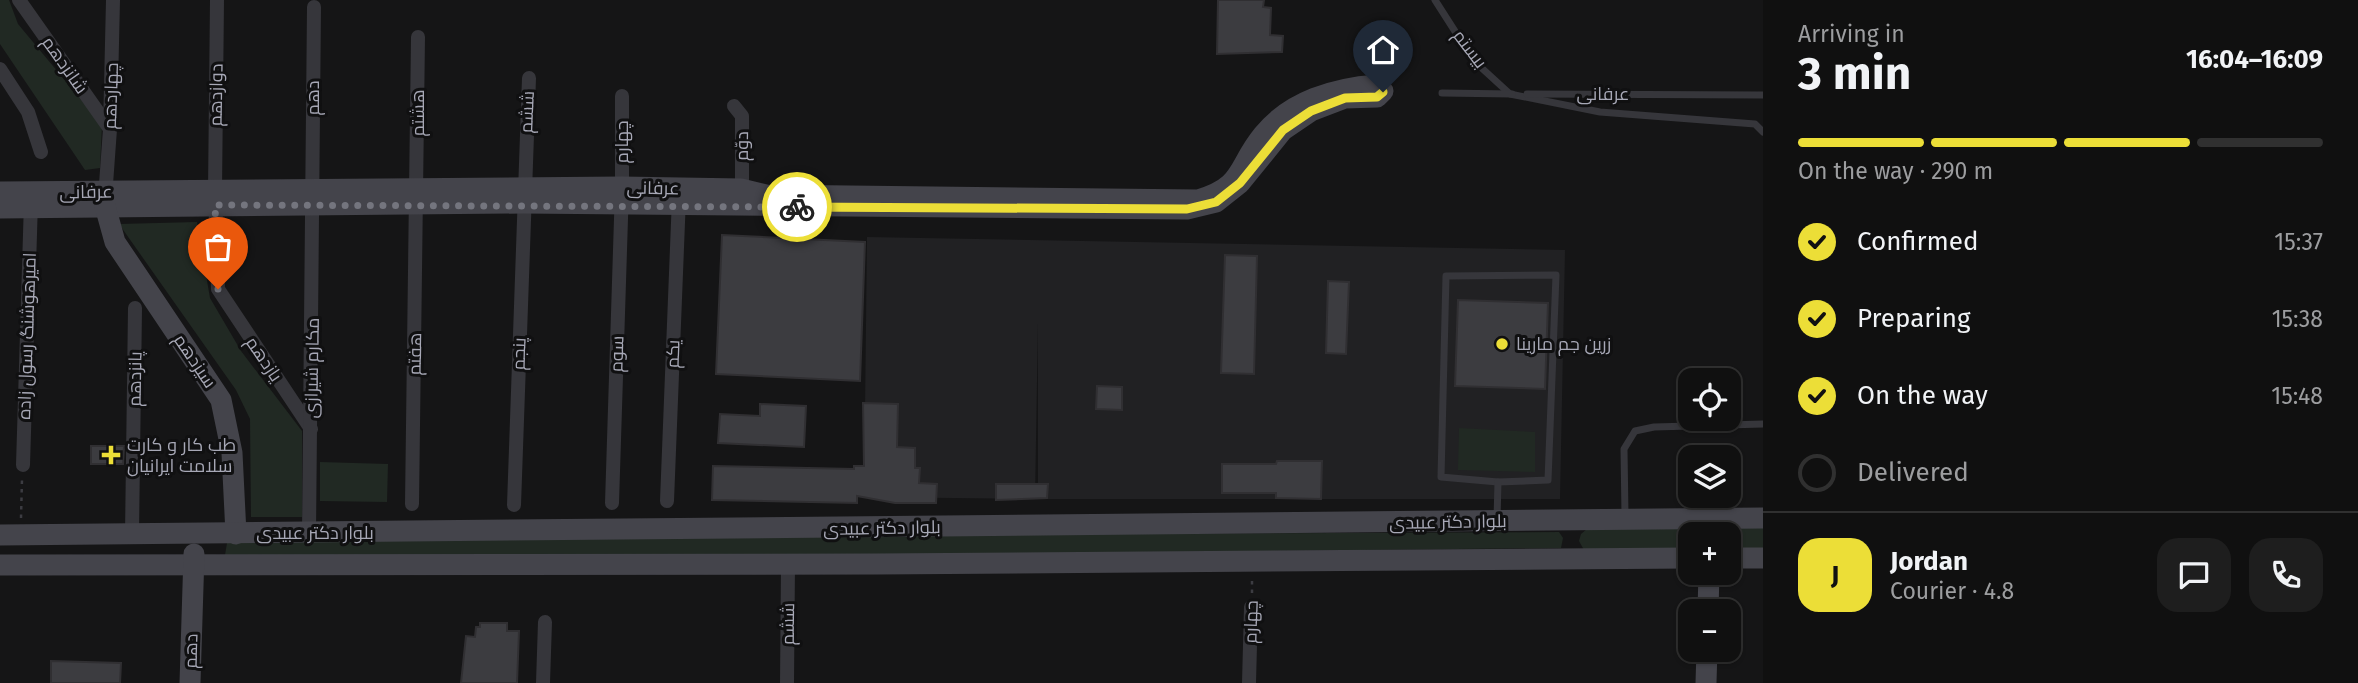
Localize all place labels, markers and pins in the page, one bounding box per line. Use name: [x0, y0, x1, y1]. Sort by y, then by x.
pin: [1353, 20, 1413, 92]
pin: [188, 217, 248, 289]
place label: زرین جم مارینا: [1516, 333, 1611, 356]
marker: زرین جم مارینا: [1494, 336, 1510, 352]
place label: طب کار و کارت سلامت ایرانیان: [127, 434, 236, 477]
marker: طب کار و کارت سلامت ایرانیان: [101, 445, 121, 465]

